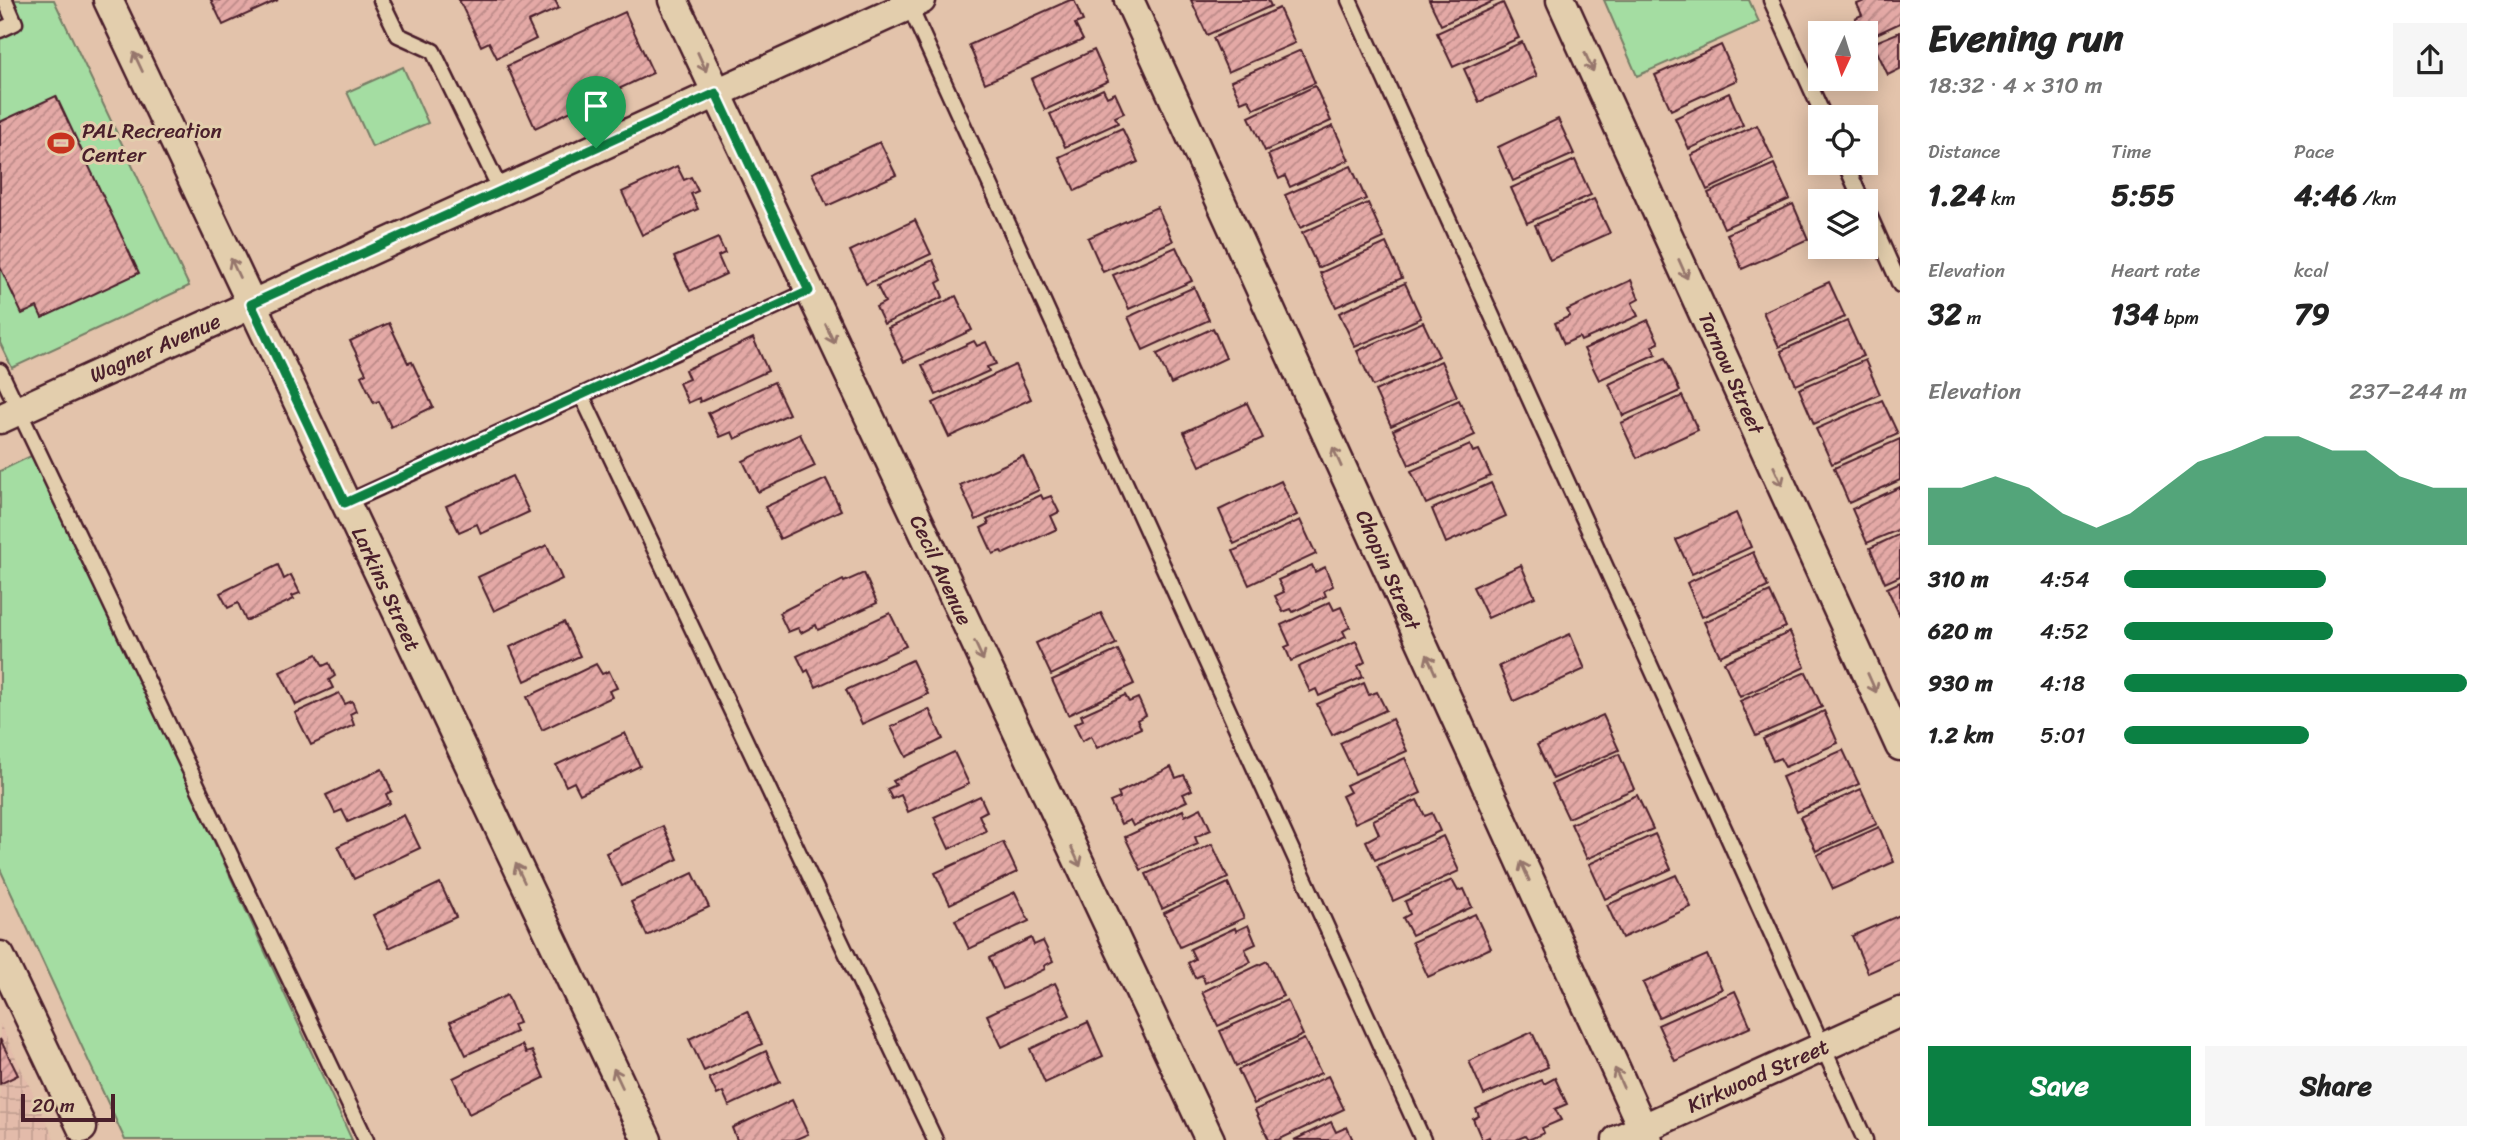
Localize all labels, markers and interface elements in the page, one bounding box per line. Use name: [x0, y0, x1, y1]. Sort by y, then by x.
text: Evening run: [1928, 5, 2124, 72]
north arrow: [1808, 21, 1878, 91]
map controls: [1808, 21, 1878, 259]
button: share: [2393, 23, 2467, 97]
one-way arrow: [696, 51, 709, 72]
one-way arrow: [1583, 51, 1596, 72]
one-way arrow: [131, 52, 144, 74]
text: 18:32 · 4 × 310 m: [1928, 65, 2103, 106]
pin: [566, 76, 626, 148]
icon: arrive: [577, 87, 615, 125]
button: locate: [1808, 105, 1878, 175]
place label: PAL Recreation Center: [82, 112, 222, 174]
sports icon: PAL Recreation Center: [46, 128, 76, 158]
text: Distance: [1928, 135, 2000, 168]
text: Time: [2111, 135, 2151, 168]
text: Pace: [2294, 135, 2334, 168]
text: 1.24: [1928, 168, 1986, 222]
text: 5:55: [2111, 168, 2175, 222]
text: 4:46: [2294, 168, 2358, 222]
text: km: [1986, 182, 2016, 215]
text: /km: [2358, 182, 2397, 215]
button: layers: [1808, 189, 1878, 259]
text: Elevation: [1928, 254, 2005, 287]
text: Heart rate: [2111, 254, 2200, 287]
text: kcal: [2294, 254, 2329, 287]
one-way arrow: [227, 258, 241, 279]
one-way arrow: [1677, 258, 1691, 279]
text: 32: [1928, 287, 1962, 341]
text: 134: [2111, 287, 2159, 341]
text: 79: [2294, 287, 2330, 341]
text: m: [1962, 301, 1981, 334]
text: bpm: [2159, 301, 2199, 334]
street label: Wagner Avenue: [83, 302, 227, 394]
street label: Tarnow Street: [1687, 305, 1776, 442]
one-way arrow: [823, 323, 837, 344]
text: Elevation: [1928, 371, 2021, 412]
text: 237–244 m: [2349, 371, 2467, 412]
one-way arrow: [1329, 447, 1343, 468]
one-way arrow: [1772, 466, 1785, 487]
street label: Chopin Street: [1344, 503, 1432, 638]
street label: Cecil Avenue: [899, 508, 983, 632]
street label: Larkins Street: [340, 520, 432, 658]
text: 310 m: [1928, 559, 1989, 600]
text: 4:54: [2040, 559, 2090, 600]
text: 620 m: [1928, 611, 1993, 652]
text: 4:52: [2040, 611, 2089, 652]
one-way arrow: [973, 640, 986, 661]
one-way arrow: [1424, 654, 1437, 675]
text: 930 m: [1928, 663, 1993, 704]
text: 4:18: [2040, 663, 2085, 704]
one-way arrow: [1866, 672, 1879, 694]
text: 1.2 km: [1928, 715, 1994, 756]
text: 5:01: [2040, 715, 2085, 756]
one-way arrow: [1071, 846, 1084, 867]
one-way arrow: [1518, 861, 1531, 882]
one-way arrow: [513, 863, 527, 884]
street label: Kirkwood Street: [1681, 1028, 1835, 1124]
button: Save: [1928, 1046, 2191, 1126]
button: Share: [2205, 1046, 2467, 1126]
one-way arrow: [611, 1068, 624, 1089]
one-way arrow: [1612, 1068, 1625, 1089]
text: 20 m: [32, 1089, 75, 1122]
scale bar: [21, 1091, 116, 1123]

